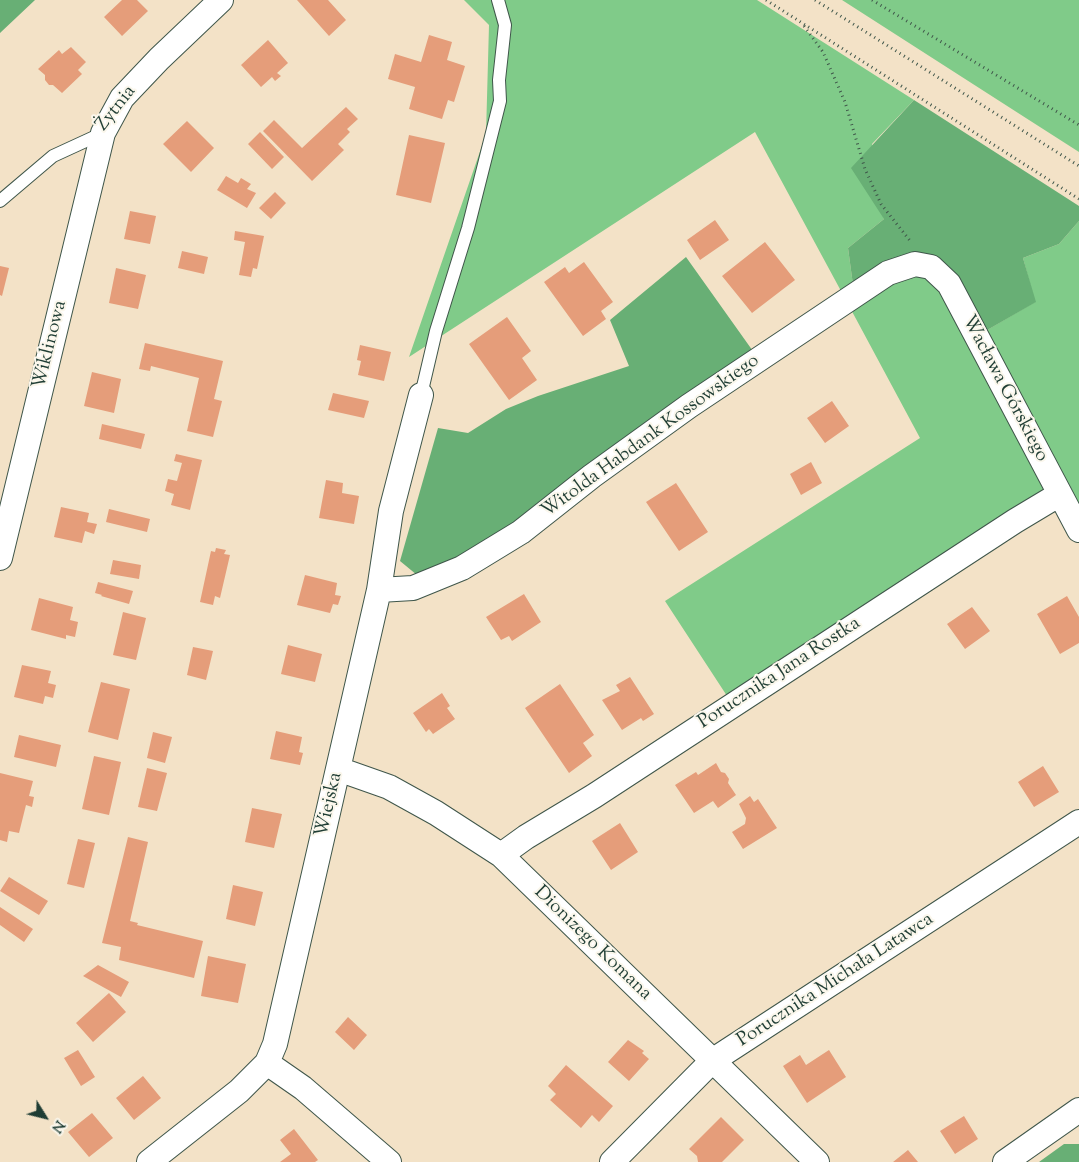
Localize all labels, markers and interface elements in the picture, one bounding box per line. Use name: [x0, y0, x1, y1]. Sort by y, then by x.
street label: Żytnia: [92, 82, 142, 136]
street label: Wiklinowa: [29, 298, 73, 392]
street label: Wacława Górskiego: [956, 312, 1052, 466]
street label: Witolda Habdank Kossowskiego: [538, 350, 764, 524]
street label: Porucznika Jana Rostka: [695, 613, 865, 735]
street label: Wiejska: [311, 770, 349, 840]
street label: Dionizego Komana: [528, 882, 656, 1006]
street label: Porucznika Michała Latawca: [734, 909, 938, 1053]
north arrow: [20, 1092, 70, 1142]
text: N: [46, 1115, 69, 1136]

